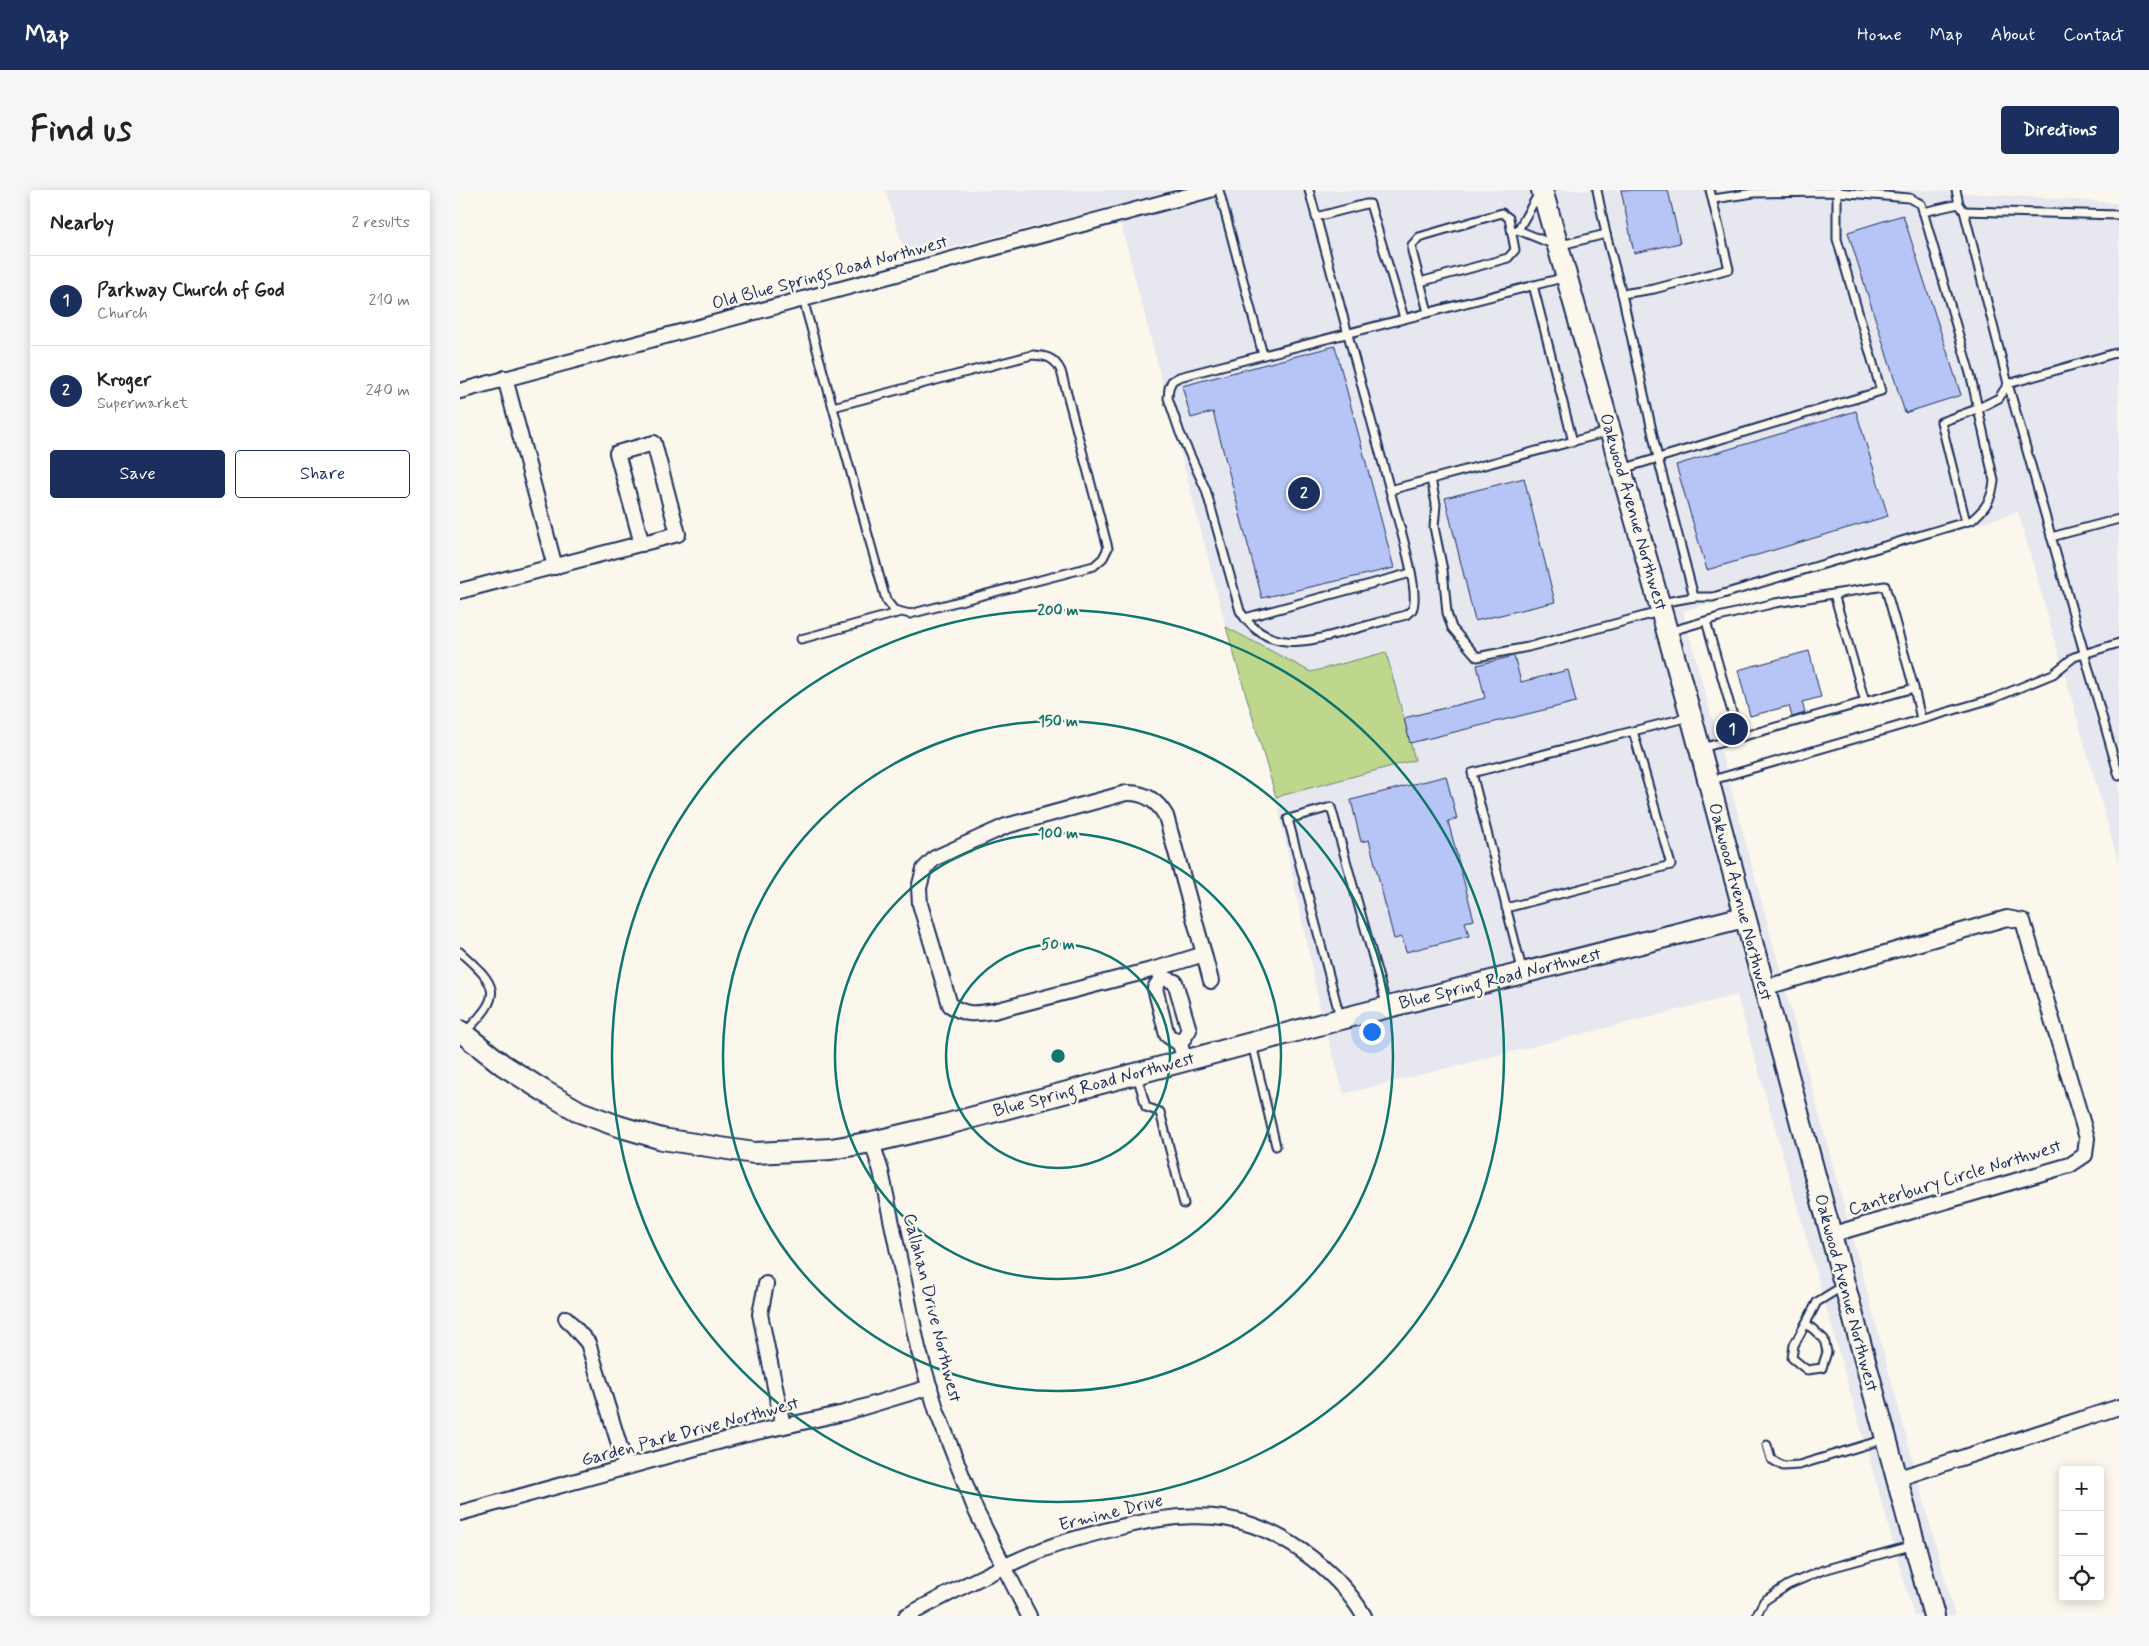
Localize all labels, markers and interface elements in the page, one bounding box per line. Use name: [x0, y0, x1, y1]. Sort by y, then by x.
text: Map: [25, 20, 69, 51]
text: Home: [1857, 23, 1902, 47]
text: Map: [1930, 23, 1963, 47]
text: About: [1991, 23, 2035, 47]
text: Contact: [2063, 23, 2124, 47]
button: Directions: [2001, 106, 2119, 154]
text: Find us: [30, 107, 132, 153]
text: Nearby: [50, 209, 114, 237]
text: 2 results: [352, 212, 410, 233]
street label: Old Blue Springs Road Northwest: [709, 230, 952, 318]
text: Parkway Church of God: [97, 278, 285, 303]
text: 1: [62, 290, 70, 311]
text: 210 m: [369, 290, 410, 311]
text: Church: [97, 303, 148, 324]
text: Kroger: [97, 368, 151, 393]
text: 2: [62, 380, 70, 401]
text: 240 m: [366, 380, 410, 401]
text: Supermarket: [97, 393, 188, 414]
street label: Oakwood Avenue Northwest: [1593, 411, 1673, 614]
button: Save: [50, 450, 225, 498]
button: Share: [235, 450, 410, 498]
pin: 2: [1288, 474, 1320, 512]
text: 200 m: [1038, 601, 1079, 621]
pin: 1: [1716, 710, 1748, 748]
text: 150 m: [1038, 712, 1078, 732]
street label: Oakwood Avenue Northwest: [1702, 800, 1778, 1004]
text: 100 m: [1038, 824, 1078, 844]
text: 50 m: [1041, 935, 1075, 955]
street label: Blue Spring Road Northwest: [1396, 942, 1605, 1018]
your location: [1359, 1019, 1385, 1045]
street label: Blue Spring Road Northwest: [991, 1046, 1198, 1125]
centre of rings: [1049, 1047, 1067, 1065]
street label: Canterbury Circle Northwest: [1846, 1134, 2065, 1222]
street label: Oakwood Avenue Northwest: [1808, 1191, 1884, 1395]
street label: Callahan Drive Northwest: [897, 1211, 967, 1406]
street label: Garden Park Drive Northwest: [579, 1391, 802, 1473]
map controls: [2059, 1466, 2104, 1601]
button: +: [2059, 1466, 2104, 1511]
street label: Ermine Drive: [1056, 1488, 1166, 1538]
button: −: [2059, 1511, 2104, 1556]
button: locate: [2059, 1556, 2104, 1601]

